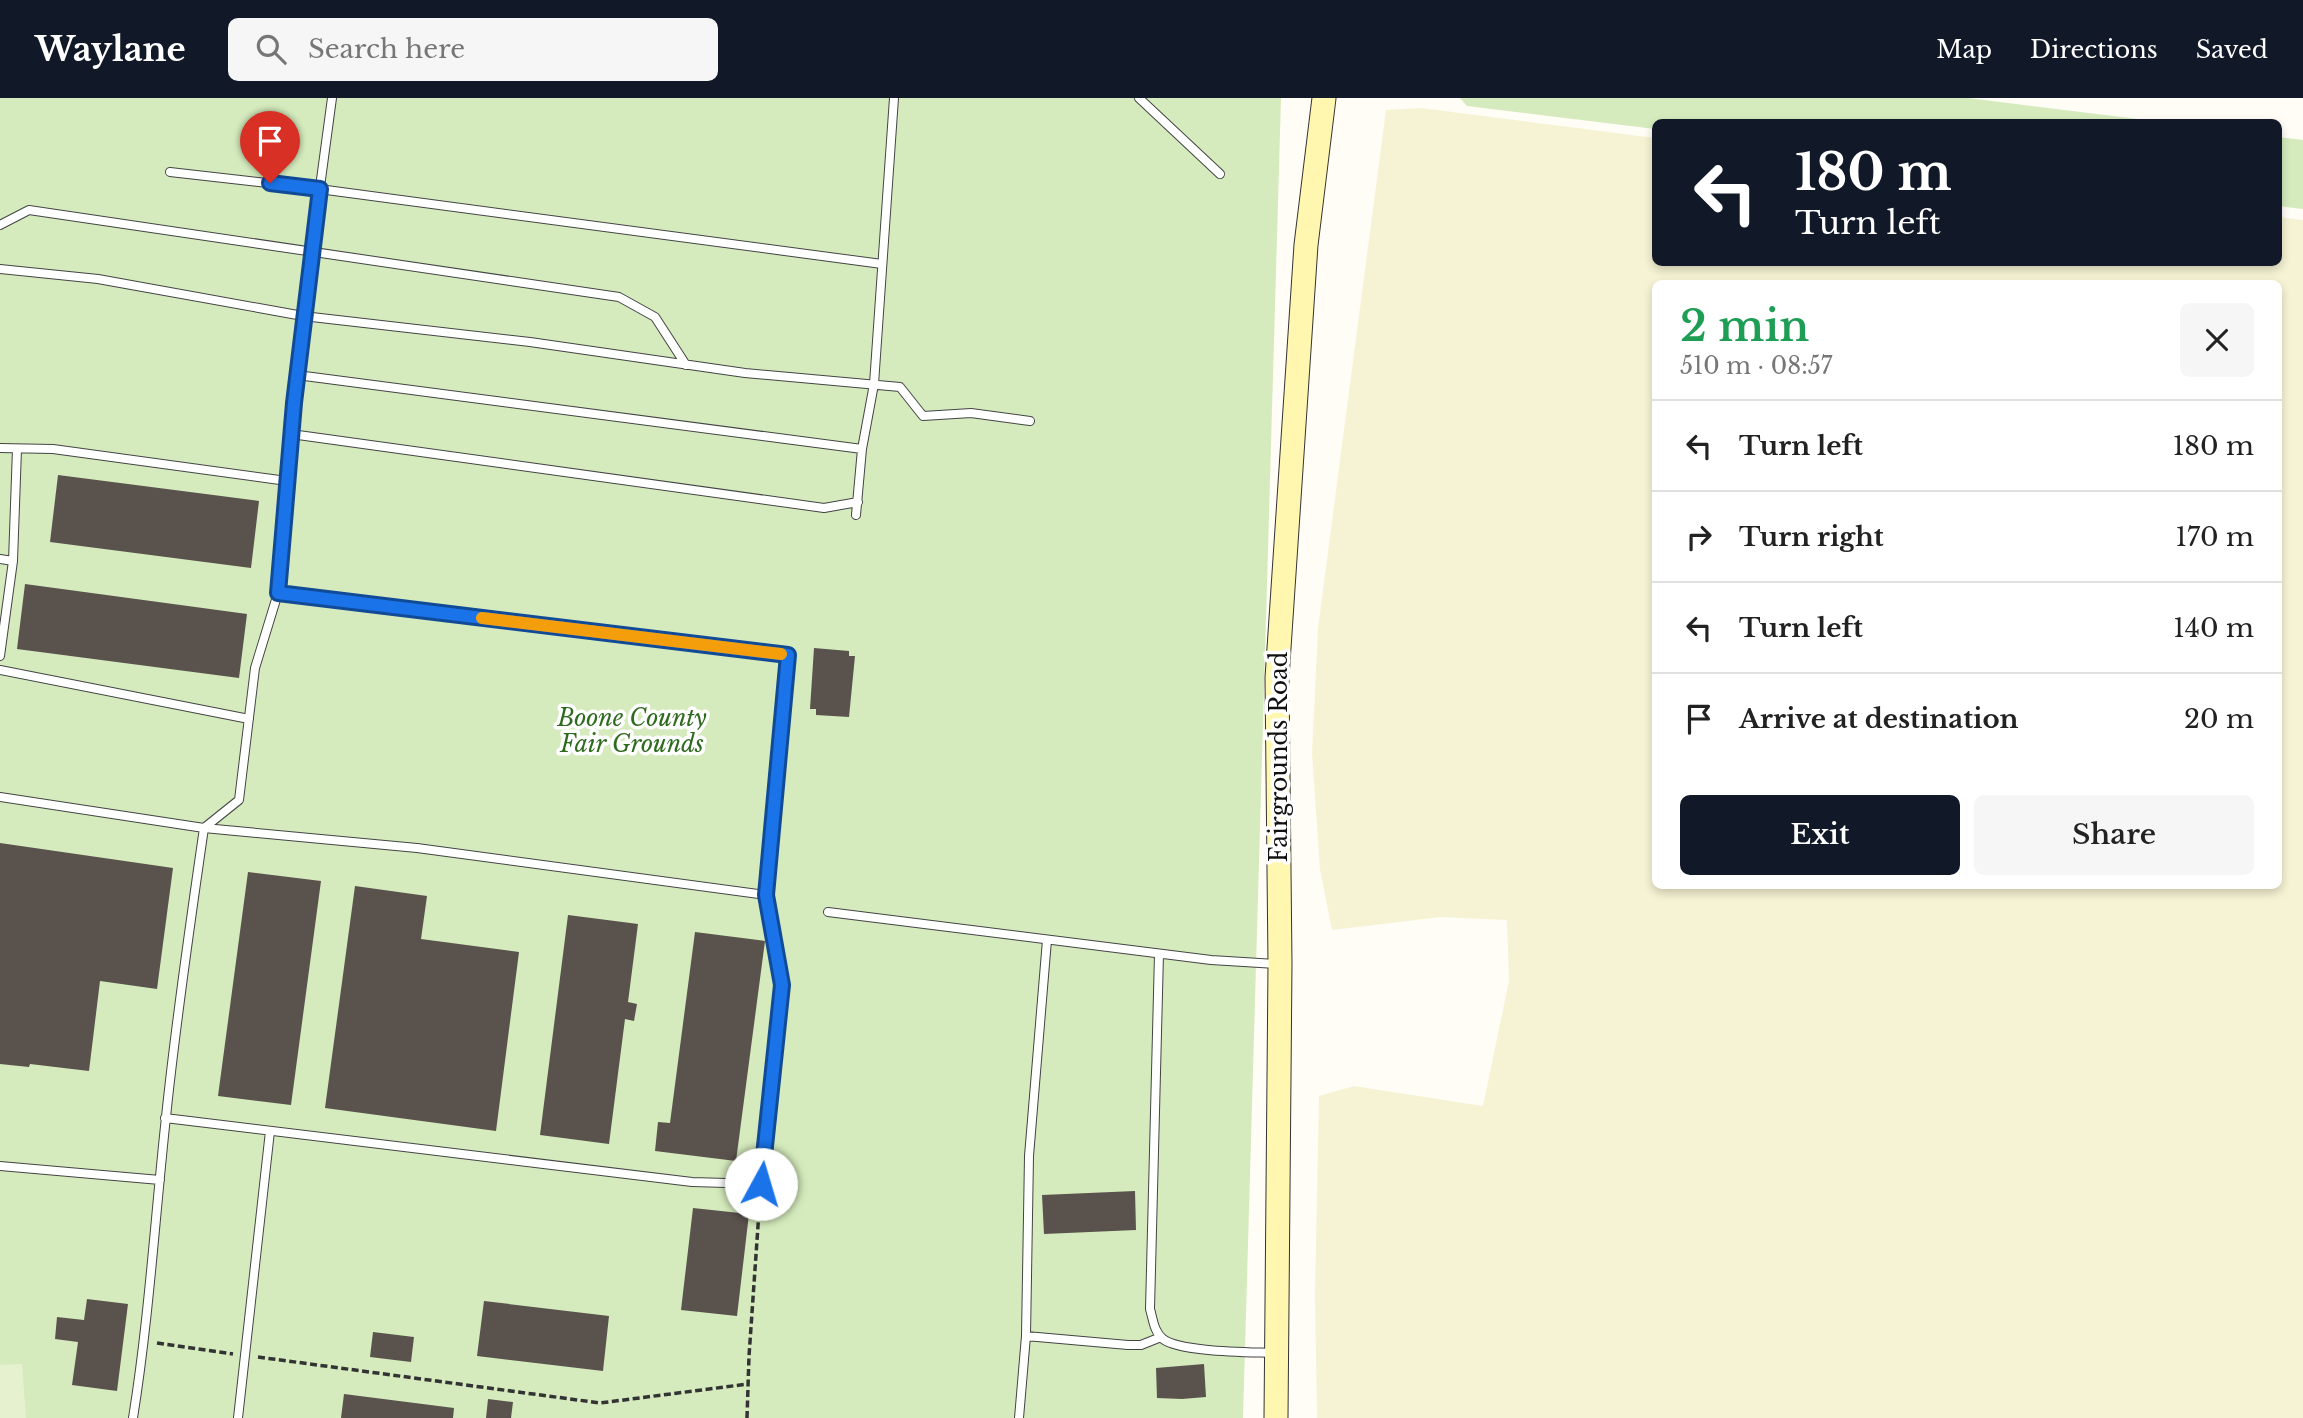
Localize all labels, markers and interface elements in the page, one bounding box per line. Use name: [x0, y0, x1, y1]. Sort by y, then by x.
search box: [228, 18, 718, 81]
text: Waylane: [35, 29, 186, 70]
icon: search: [252, 30, 290, 68]
text: Search here: [308, 33, 465, 65]
text: Map: [1936, 35, 1992, 64]
text: Directions: [2030, 35, 2158, 64]
text: Saved: [2196, 35, 2268, 64]
pin: [240, 111, 300, 183]
icon: arrive: [251, 122, 289, 160]
text: 180 m: [1795, 142, 1952, 203]
icon: left: [1680, 147, 1771, 238]
text: Turn left: [1795, 203, 1941, 243]
text: 2 min: [1680, 300, 1809, 352]
button: close: [2180, 303, 2254, 377]
text: 510 m · 08:57: [1680, 352, 1832, 380]
icon: left: [1680, 427, 1718, 465]
text: Turn left: [1739, 430, 1863, 462]
text: 180 m: [2173, 430, 2254, 462]
icon: right: [1680, 518, 1718, 556]
text: Turn right: [1739, 521, 1884, 553]
text: 170 m: [2175, 521, 2254, 553]
icon: left: [1680, 609, 1718, 647]
text: Turn left: [1739, 612, 1863, 644]
text: 140 m: [2173, 612, 2254, 644]
street label: Fairgrounds Road: [1265, 652, 1293, 862]
icon: arrive: [1680, 700, 1718, 738]
text: Arrive at destination: [1739, 703, 2019, 735]
text: 20 m: [2184, 703, 2254, 735]
park label: Boone County Fair Grounds: [556, 704, 707, 758]
button: Exit: [1680, 795, 1960, 875]
button: Share: [1974, 795, 2254, 875]
position arrow: [724, 1147, 798, 1221]

